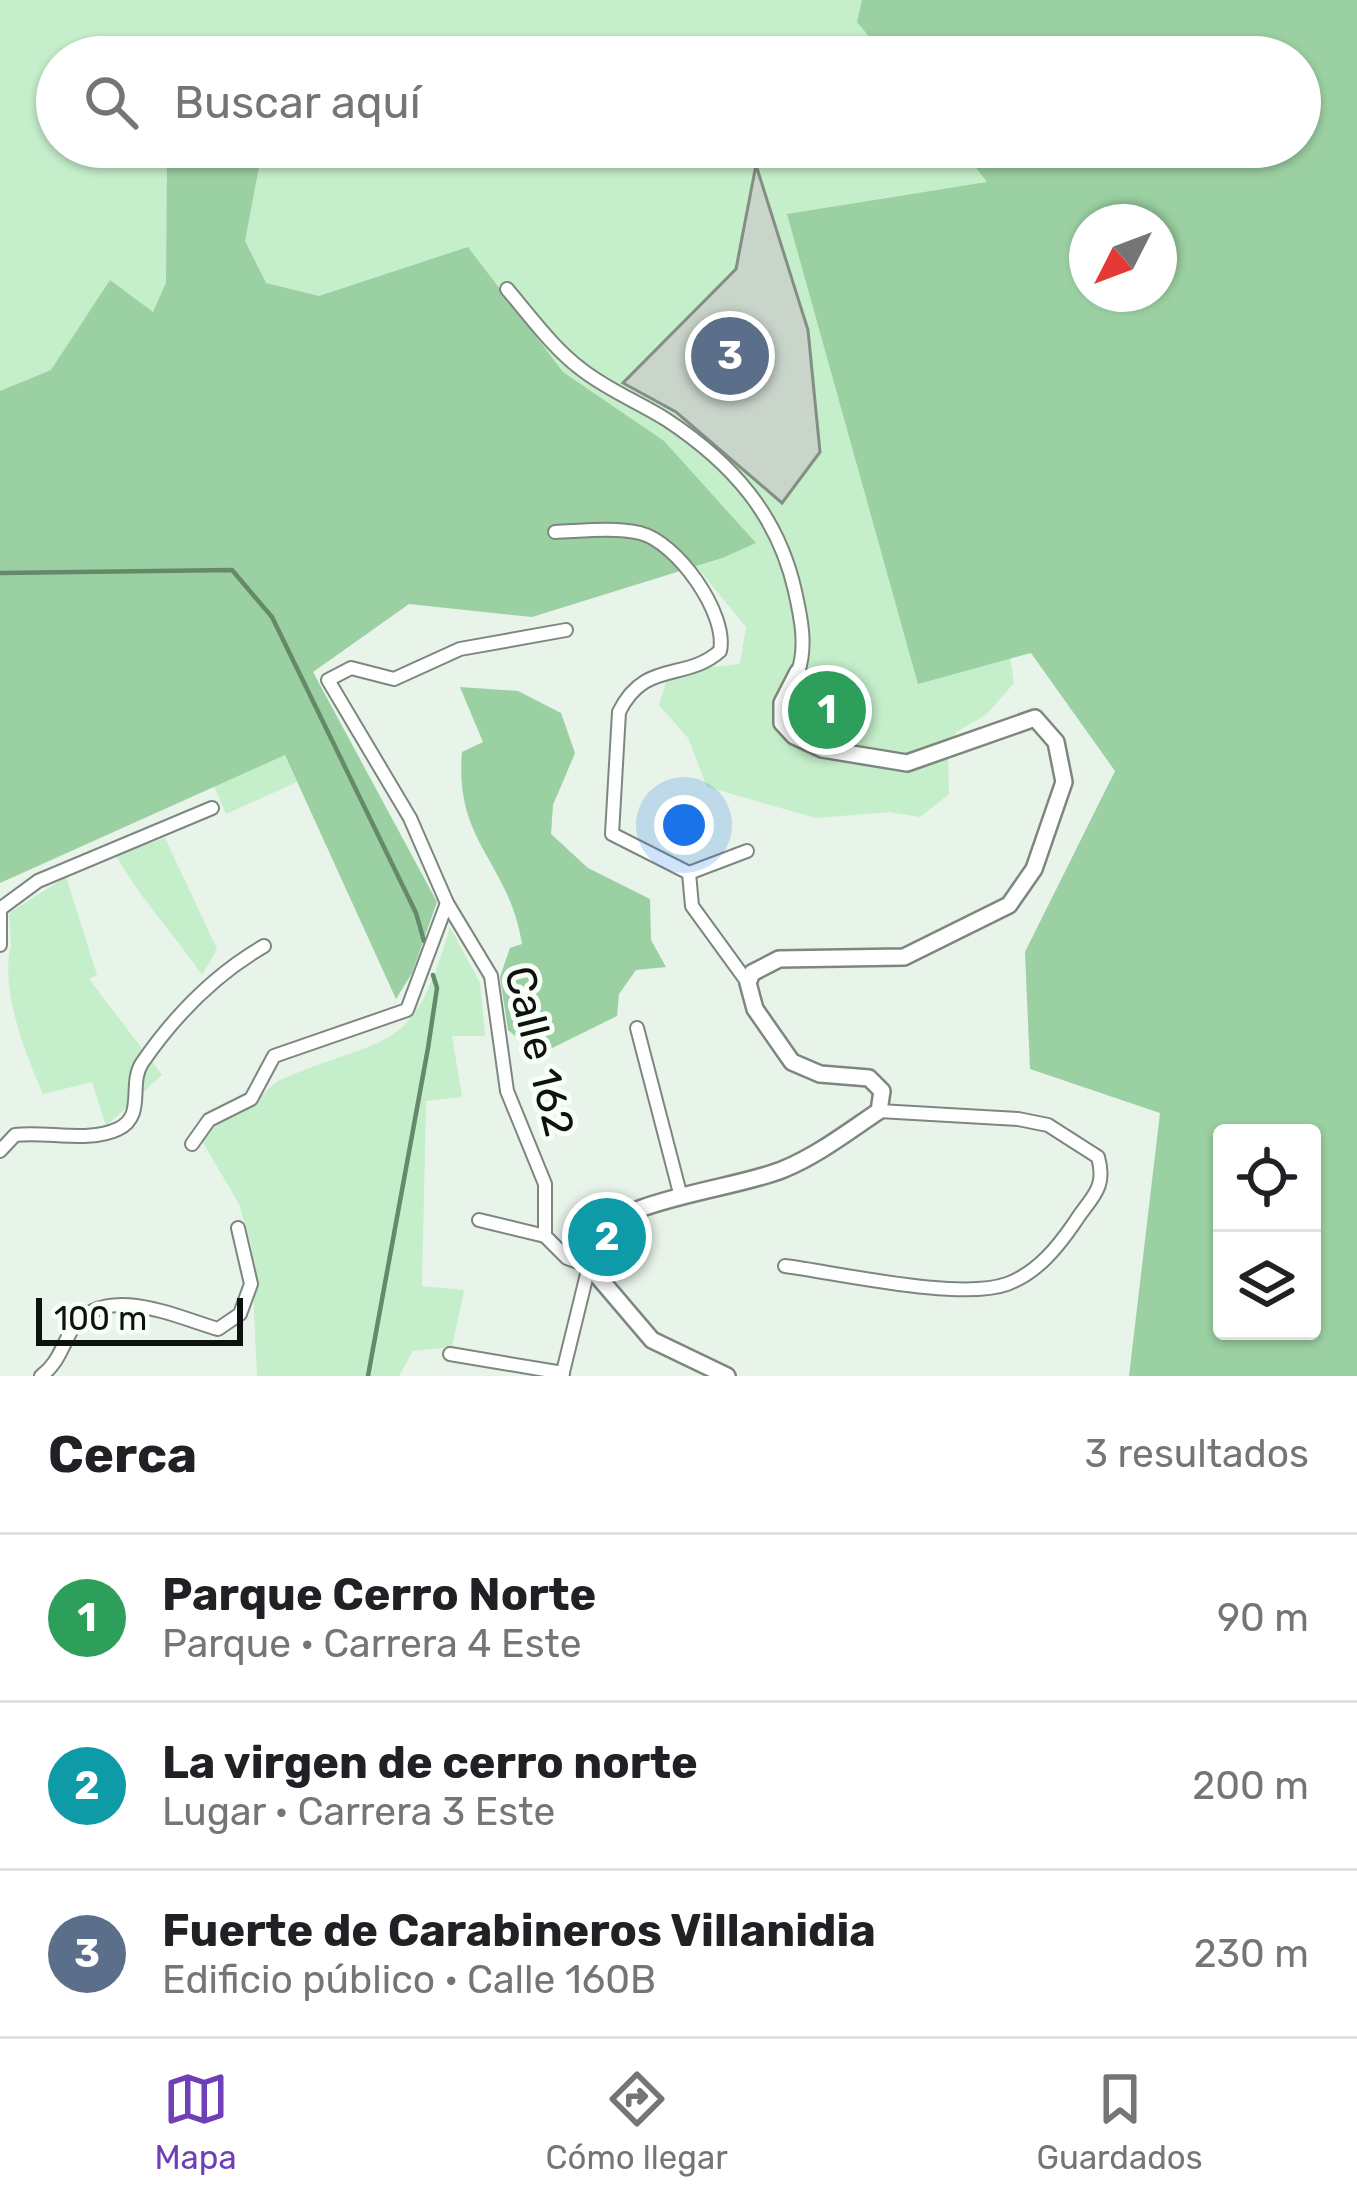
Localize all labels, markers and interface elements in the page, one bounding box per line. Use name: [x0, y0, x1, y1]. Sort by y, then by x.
search box: [36, 36, 1321, 168]
icon: search: [78, 69, 144, 135]
text: Buscar aquí: [174, 76, 421, 129]
north arrow: [1069, 204, 1177, 312]
pin: 3: [691, 311, 769, 401]
pin: 1: [788, 665, 866, 755]
your location: [654, 795, 714, 855]
street label: Calle 162: [494, 961, 584, 1141]
map controls: [1213, 1124, 1321, 1340]
button: locate: [1213, 1124, 1321, 1232]
pin: 2: [568, 1192, 646, 1282]
button: layers: [1213, 1232, 1321, 1340]
scale bar: [36, 1292, 243, 1345]
text: 100 m: [54, 1299, 147, 1338]
text: Cerca: [48, 1424, 197, 1485]
text: 3 resultados: [1085, 1431, 1309, 1477]
text: Parque Cerro Norte: [162, 1568, 596, 1621]
text: 1: [77, 1595, 97, 1641]
text: 90 m: [1217, 1595, 1309, 1641]
text: Parque · Carrera 4 Este: [162, 1621, 582, 1667]
text: La virgen de cerro norte: [162, 1736, 698, 1789]
text: 2: [74, 1763, 100, 1809]
text: 200 m: [1192, 1763, 1309, 1809]
text: Lugar · Carrera 3 Este: [162, 1789, 555, 1835]
text: Fuerte de Carabineros Villanidia: [162, 1904, 876, 1957]
text: 3: [74, 1931, 100, 1977]
text: 230 m: [1194, 1931, 1309, 1977]
text: Edificio público · Calle 160B: [162, 1957, 656, 2003]
tab: Mapa: [154, 2066, 237, 2177]
tab: Cómo llegar: [546, 2066, 728, 2177]
tab: Guardados: [1037, 2066, 1203, 2177]

